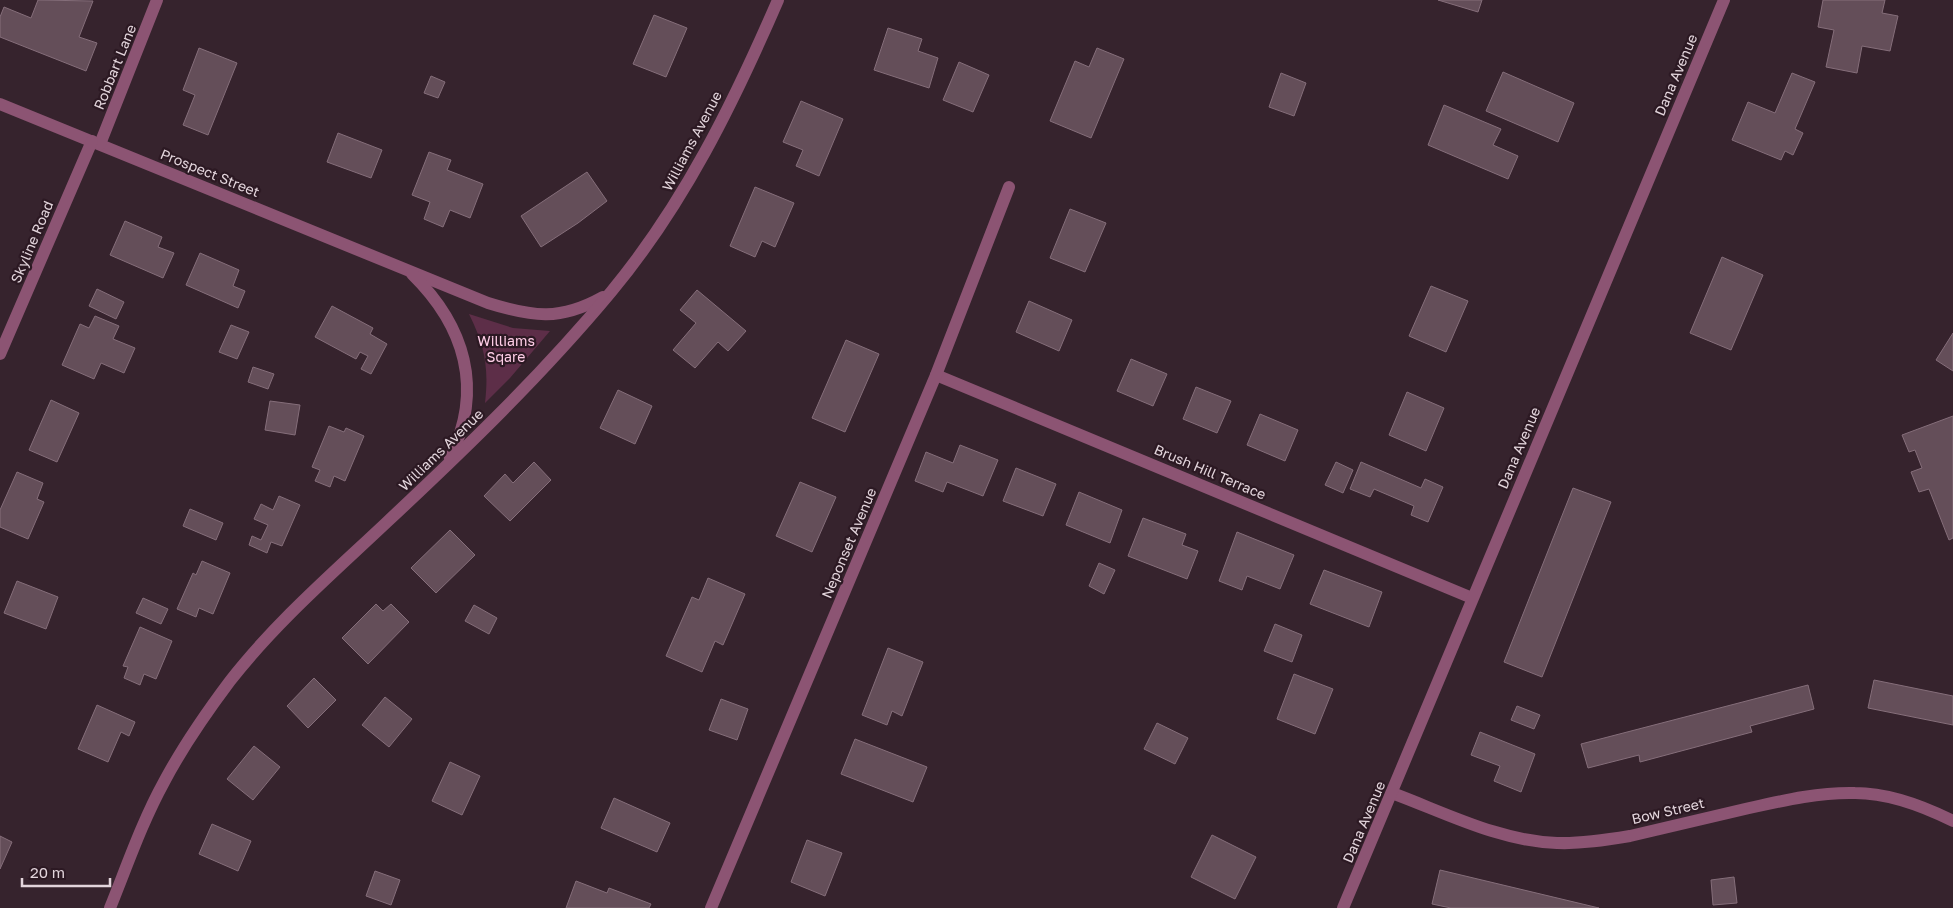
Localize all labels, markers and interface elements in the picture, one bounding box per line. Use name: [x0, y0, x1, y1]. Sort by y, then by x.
street label: Robbart Lane: [90, 22, 139, 112]
street label: Dana Avenue: [1651, 31, 1700, 118]
street label: Williams Avenue: [658, 88, 725, 194]
street label: Prospect Street: [158, 145, 262, 200]
street label: Skyline Road: [7, 198, 56, 285]
park label: Williams Sqare: [477, 332, 535, 365]
street label: Dana Avenue: [1494, 404, 1543, 491]
street label: Williams Avenue: [395, 405, 486, 494]
street label: Brush Hill Terrace: [1152, 440, 1269, 503]
street label: Neponset Avenue: [818, 485, 880, 601]
street label: Dana Avenue: [1339, 778, 1388, 865]
street label: Bow Street: [1630, 794, 1706, 827]
scale bar: [22, 856, 110, 888]
text: 20 m: [30, 863, 65, 881]

